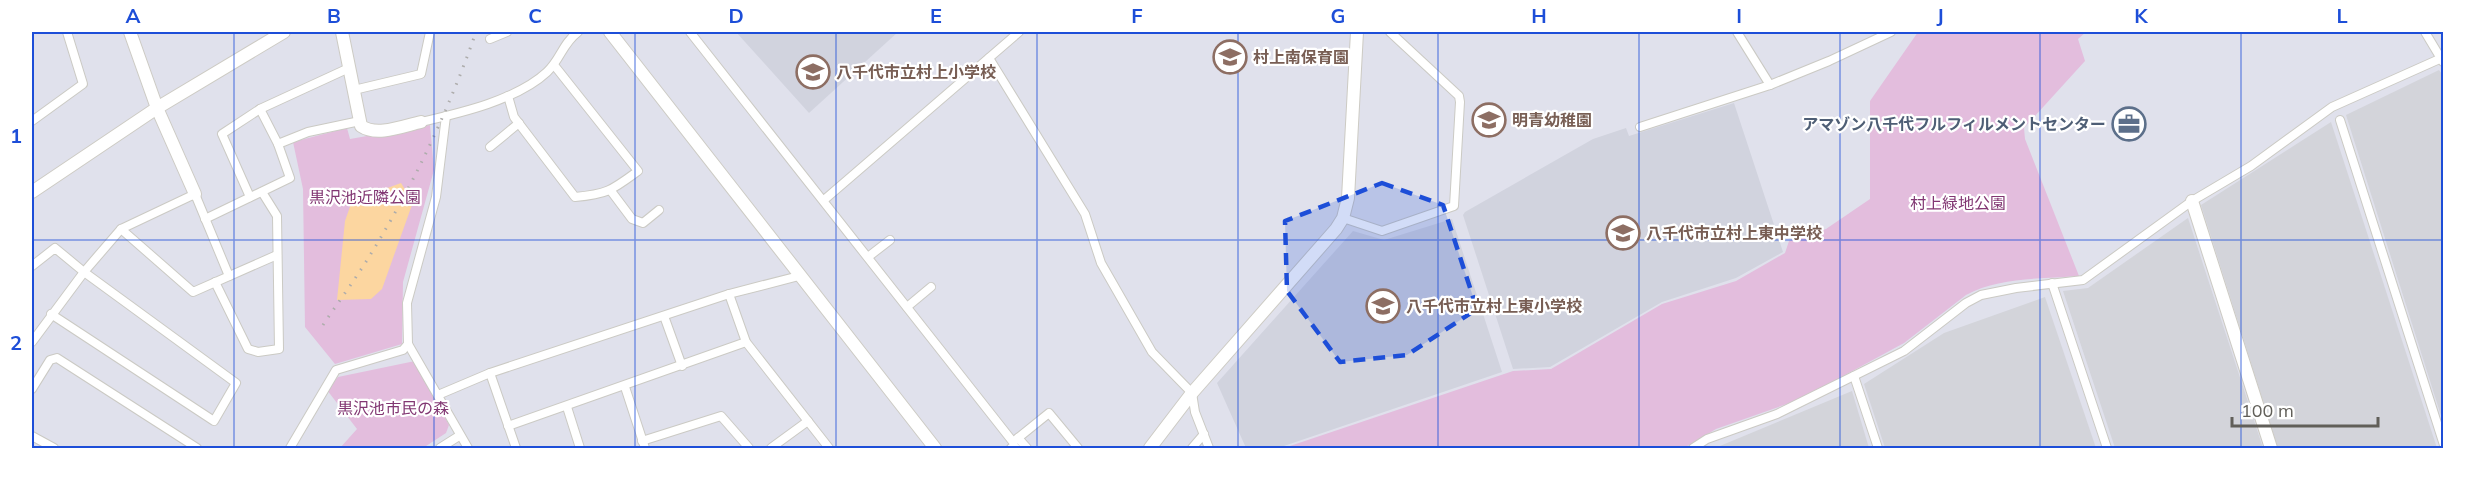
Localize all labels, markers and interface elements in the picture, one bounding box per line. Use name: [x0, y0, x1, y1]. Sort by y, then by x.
text: A: [126, 3, 141, 28]
text: B: [327, 3, 341, 28]
text: C: [528, 3, 542, 28]
text: D: [728, 3, 744, 28]
text: E: [930, 3, 942, 28]
text: F: [1131, 3, 1143, 28]
text: G: [1331, 3, 1345, 28]
text: H: [1531, 3, 1547, 28]
text: I: [1736, 3, 1742, 28]
text: J: [1936, 3, 1944, 28]
text: K: [2134, 3, 2148, 28]
text: L: [2336, 3, 2348, 28]
school or university icon: 村上南保育園: [1212, 39, 1248, 75]
place label: 村上南保育園: [1253, 47, 1349, 67]
school or university icon: 八千代市立村上小学校: [795, 54, 831, 90]
place label: 八千代市立村上小学校: [836, 62, 996, 82]
school or university icon: 明青幼稚園: [1471, 102, 1507, 138]
office icon: アマゾン八千代フルフィルメントセンター: [2111, 106, 2147, 142]
place label: 明青幼稚園: [1512, 110, 1592, 130]
place label: アマゾン八千代フルフィルメントセンター: [1802, 114, 2106, 134]
text: 1: [10, 123, 22, 148]
park label: 黒沢池近隣公園: [309, 187, 421, 207]
park label: 村上緑地公園: [1910, 193, 2006, 213]
school or university icon: 八千代市立村上東中学校: [1605, 215, 1641, 251]
place label: 八千代市立村上東中学校: [1646, 223, 1822, 243]
school or university icon: 八千代市立村上東小学校: [1365, 288, 1401, 324]
place label: 八千代市立村上東小学校: [1406, 296, 1582, 316]
text: 2: [10, 330, 22, 355]
scale bar: [2232, 390, 2378, 428]
park label: 黒沢池市民の森: [337, 398, 449, 418]
text: 100 m: [2241, 399, 2294, 422]

